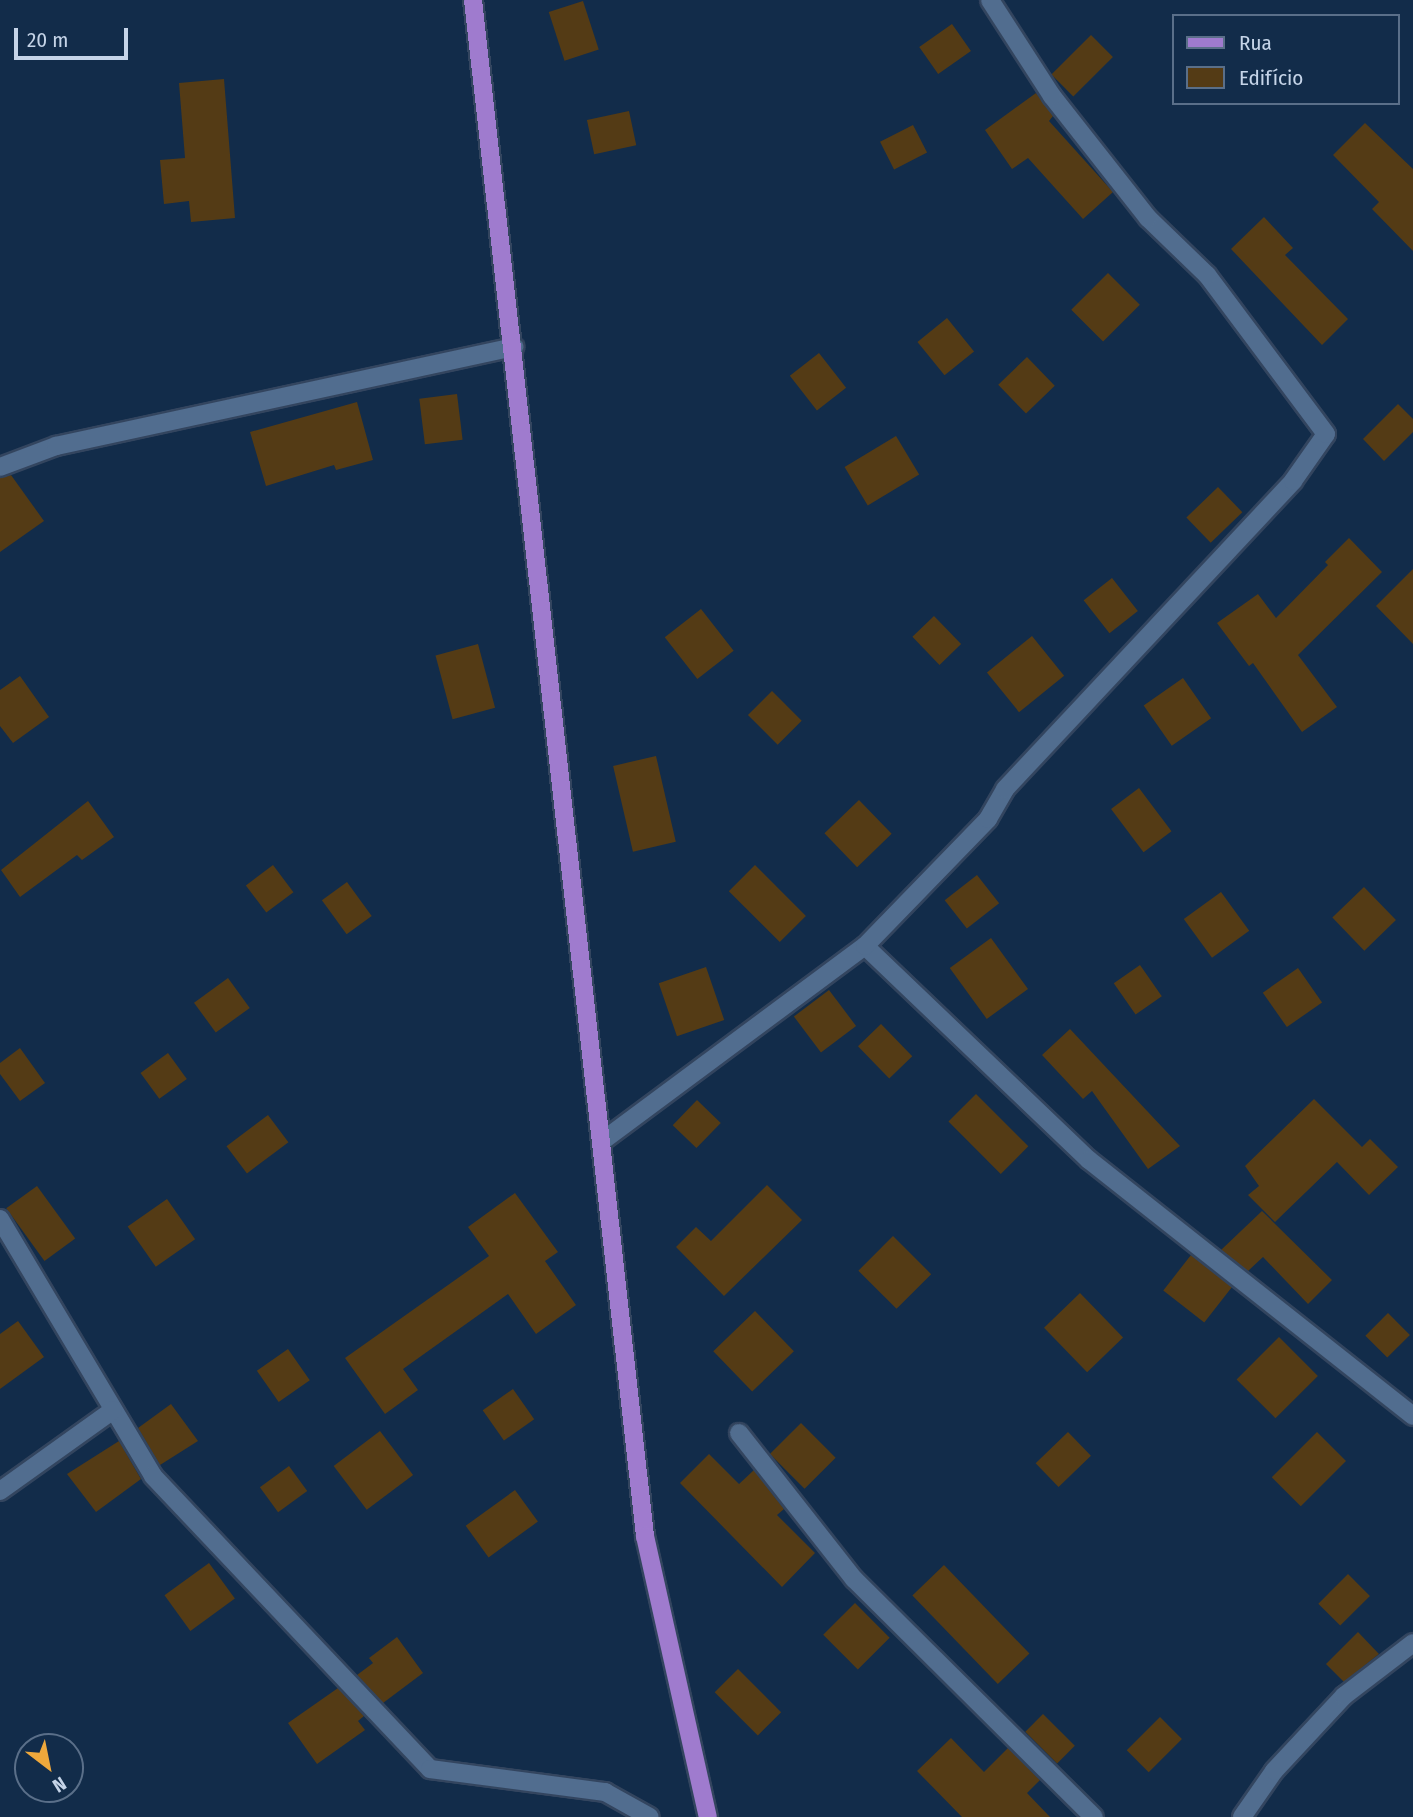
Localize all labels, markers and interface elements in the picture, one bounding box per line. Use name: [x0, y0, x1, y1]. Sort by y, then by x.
scale bar: [18, 14, 131, 58]
legend: [1172, 14, 1399, 105]
text: 20 m: [27, 27, 68, 53]
text: Rua: [1239, 30, 1272, 56]
text: Edifício: [1239, 65, 1303, 91]
north arrow: [14, 1733, 84, 1803]
text: N: [48, 1772, 70, 1797]

